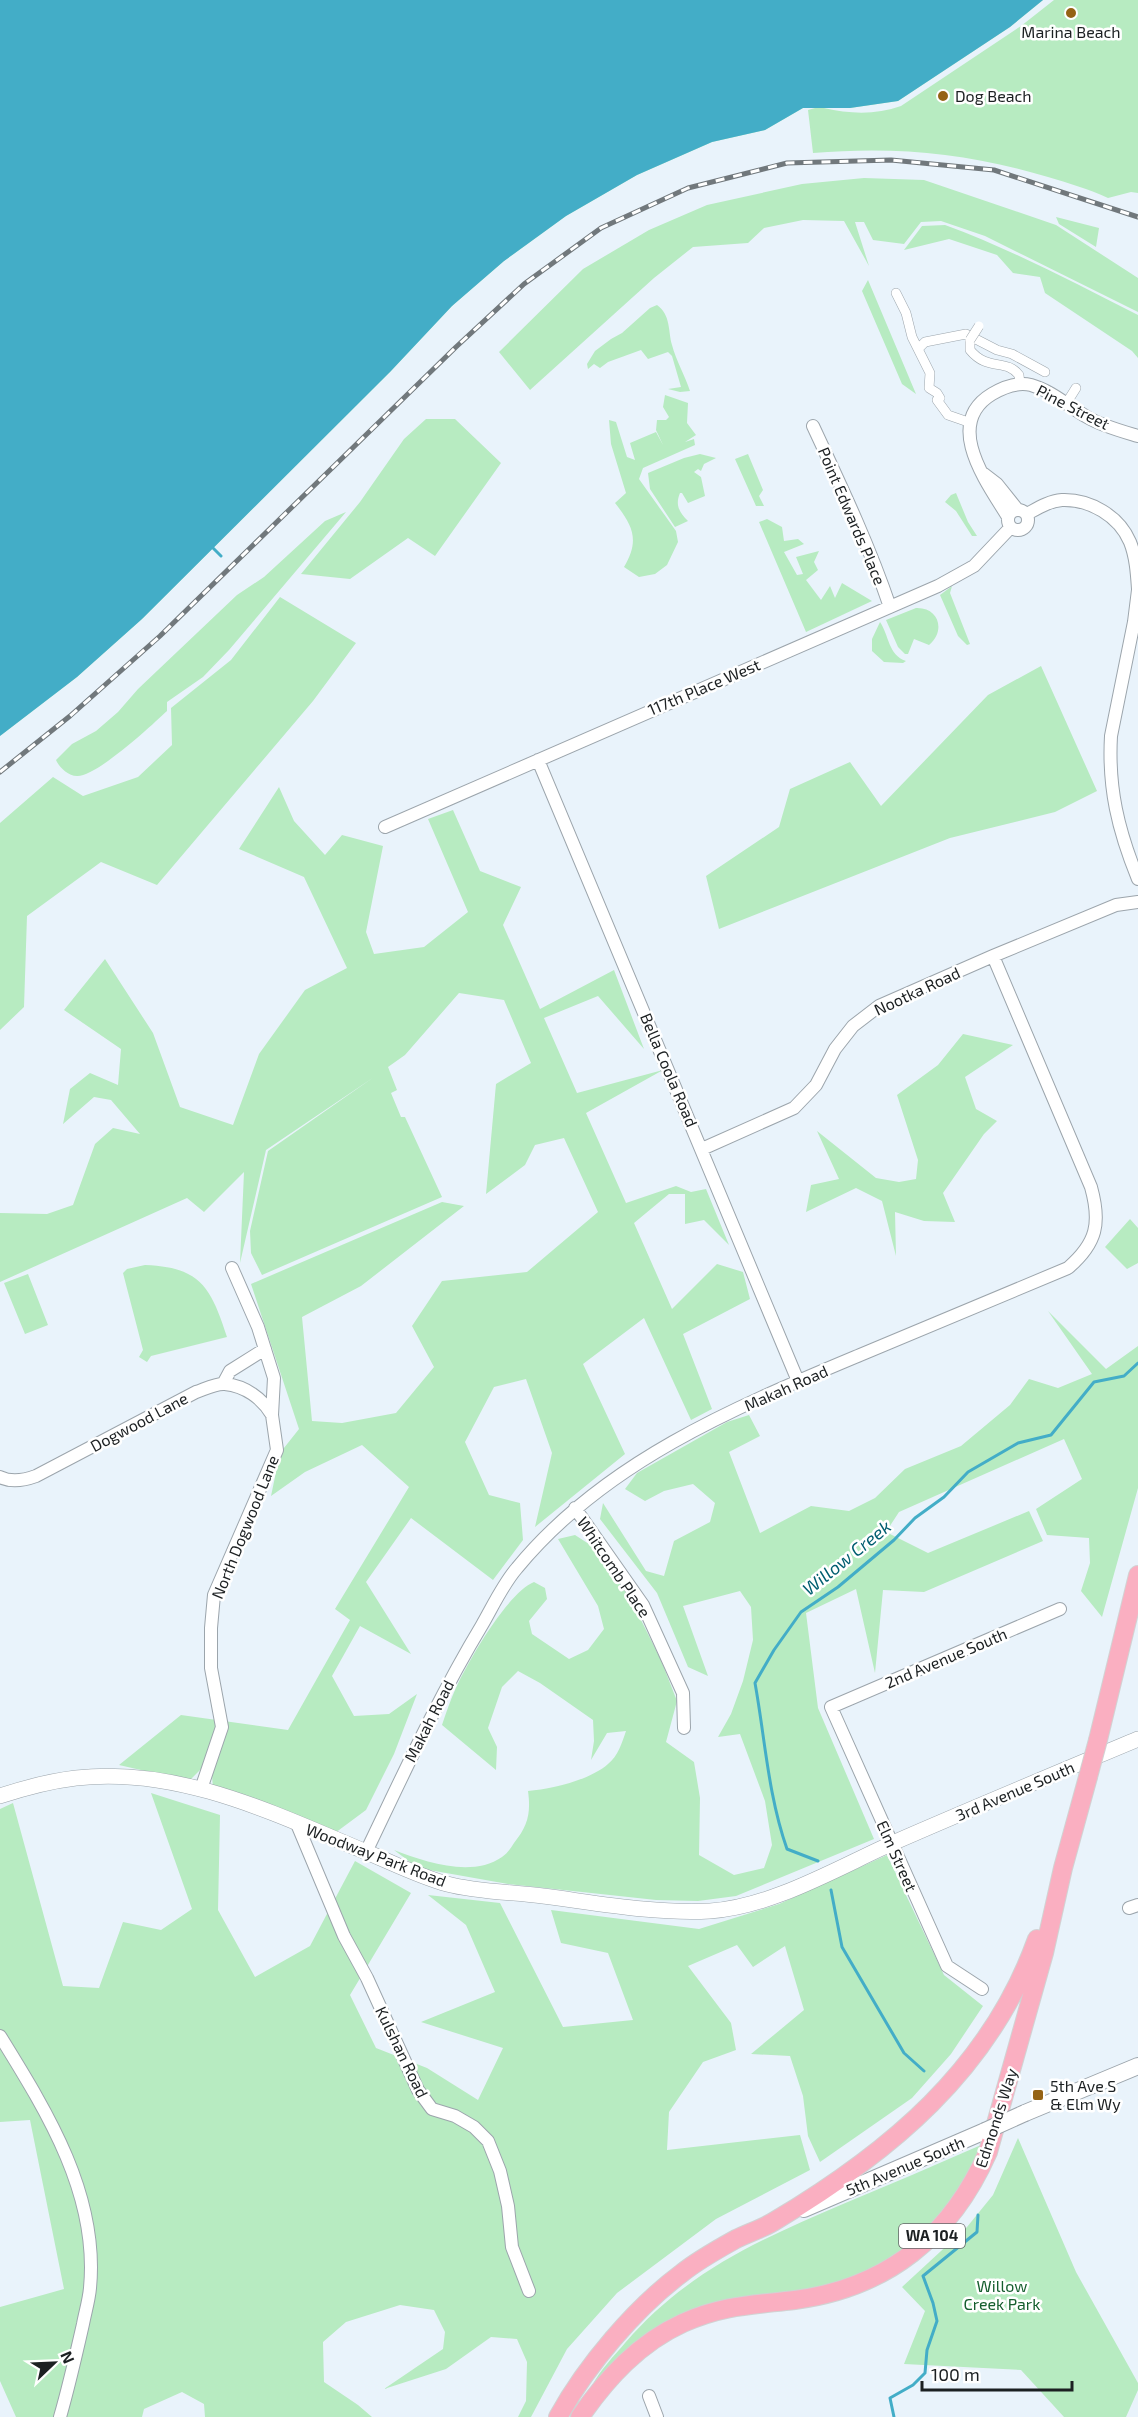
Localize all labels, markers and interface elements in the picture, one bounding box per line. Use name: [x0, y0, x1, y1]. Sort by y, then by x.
marker: Marina Beach: [1064, 6, 1078, 20]
place label: Marina Beach: [1021, 22, 1121, 41]
place label: Dog Beach: [955, 86, 1032, 105]
marker: Dog Beach: [936, 89, 950, 103]
street label: Pine Street: [1034, 380, 1113, 433]
street label: Point Edwards Place: [815, 444, 890, 588]
street label: 117th Place West: [645, 654, 763, 719]
street label: Nootka Road: [871, 962, 963, 1019]
street label: Bella Coola Road: [637, 1010, 702, 1129]
street label: Makah Road: [741, 1361, 831, 1414]
street label: Dogwood Lane: [87, 1388, 191, 1455]
street label: North Dogwood Lane: [207, 1452, 282, 1601]
street label: Whitcomb Place: [574, 1513, 655, 1621]
water label: Willow Creek: [798, 1515, 895, 1600]
street label: 2nd Avenue South: [882, 1623, 1010, 1692]
street label: Makah Road: [400, 1677, 457, 1765]
street label: 3rd Avenue South: [953, 1757, 1077, 1824]
street label: Elm Street: [873, 1817, 922, 1894]
street label: Woodway Park Road: [303, 1819, 449, 1890]
street label: Kulshan Road: [372, 2003, 433, 2101]
street label: Edmonds Way: [971, 2065, 1021, 2170]
place label: 5th Ave S & Elm Wy: [1050, 2076, 1121, 2113]
marker: 5th Ave S & Elm Wy: [1031, 2088, 1045, 2102]
street label: 5th Avenue South: [843, 2132, 967, 2199]
road number: WA 104: [899, 2224, 965, 2248]
park label: Willow Creek Park: [964, 2276, 1040, 2313]
north arrow: [24, 2333, 84, 2393]
text: N: [57, 2348, 79, 2366]
scale bar: [922, 2354, 1072, 2392]
text: 100 m: [931, 2363, 980, 2385]

